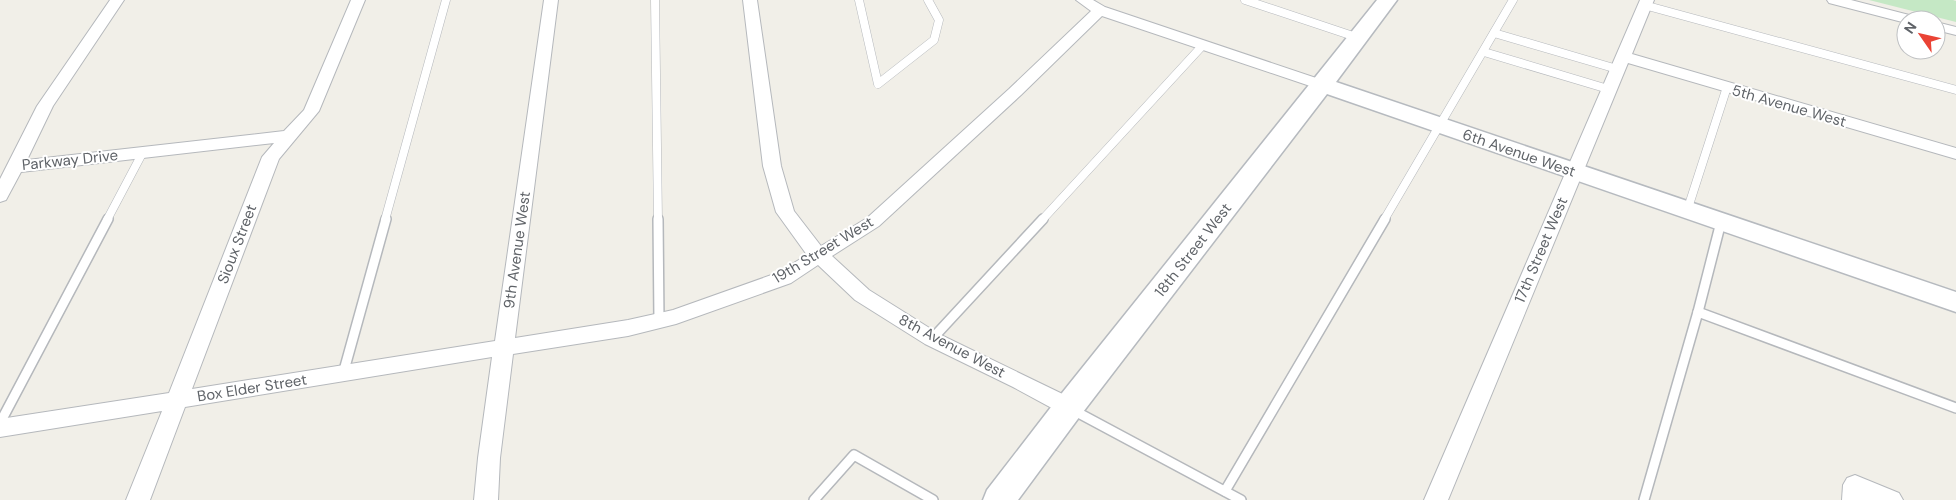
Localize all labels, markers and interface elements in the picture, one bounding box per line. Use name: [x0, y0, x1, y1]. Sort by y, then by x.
north arrow: [1896, 10, 1946, 60]
text: N: [1900, 18, 1921, 37]
street label: 5th Avenue West: [1730, 80, 1849, 132]
street label: 6th Avenue West: [1460, 124, 1578, 182]
street label: Parkway Drive: [21, 145, 119, 175]
street label: 9th Avenue West: [499, 190, 535, 310]
street label: 17th Street West: [1510, 194, 1572, 306]
street label: 18th Street West: [1150, 199, 1236, 301]
street label: Sioux Street: [213, 201, 261, 287]
street label: 19th Street West: [769, 212, 877, 288]
street label: 8th Avenue West: [895, 309, 1009, 383]
street label: Box Elder Street: [196, 369, 308, 407]

